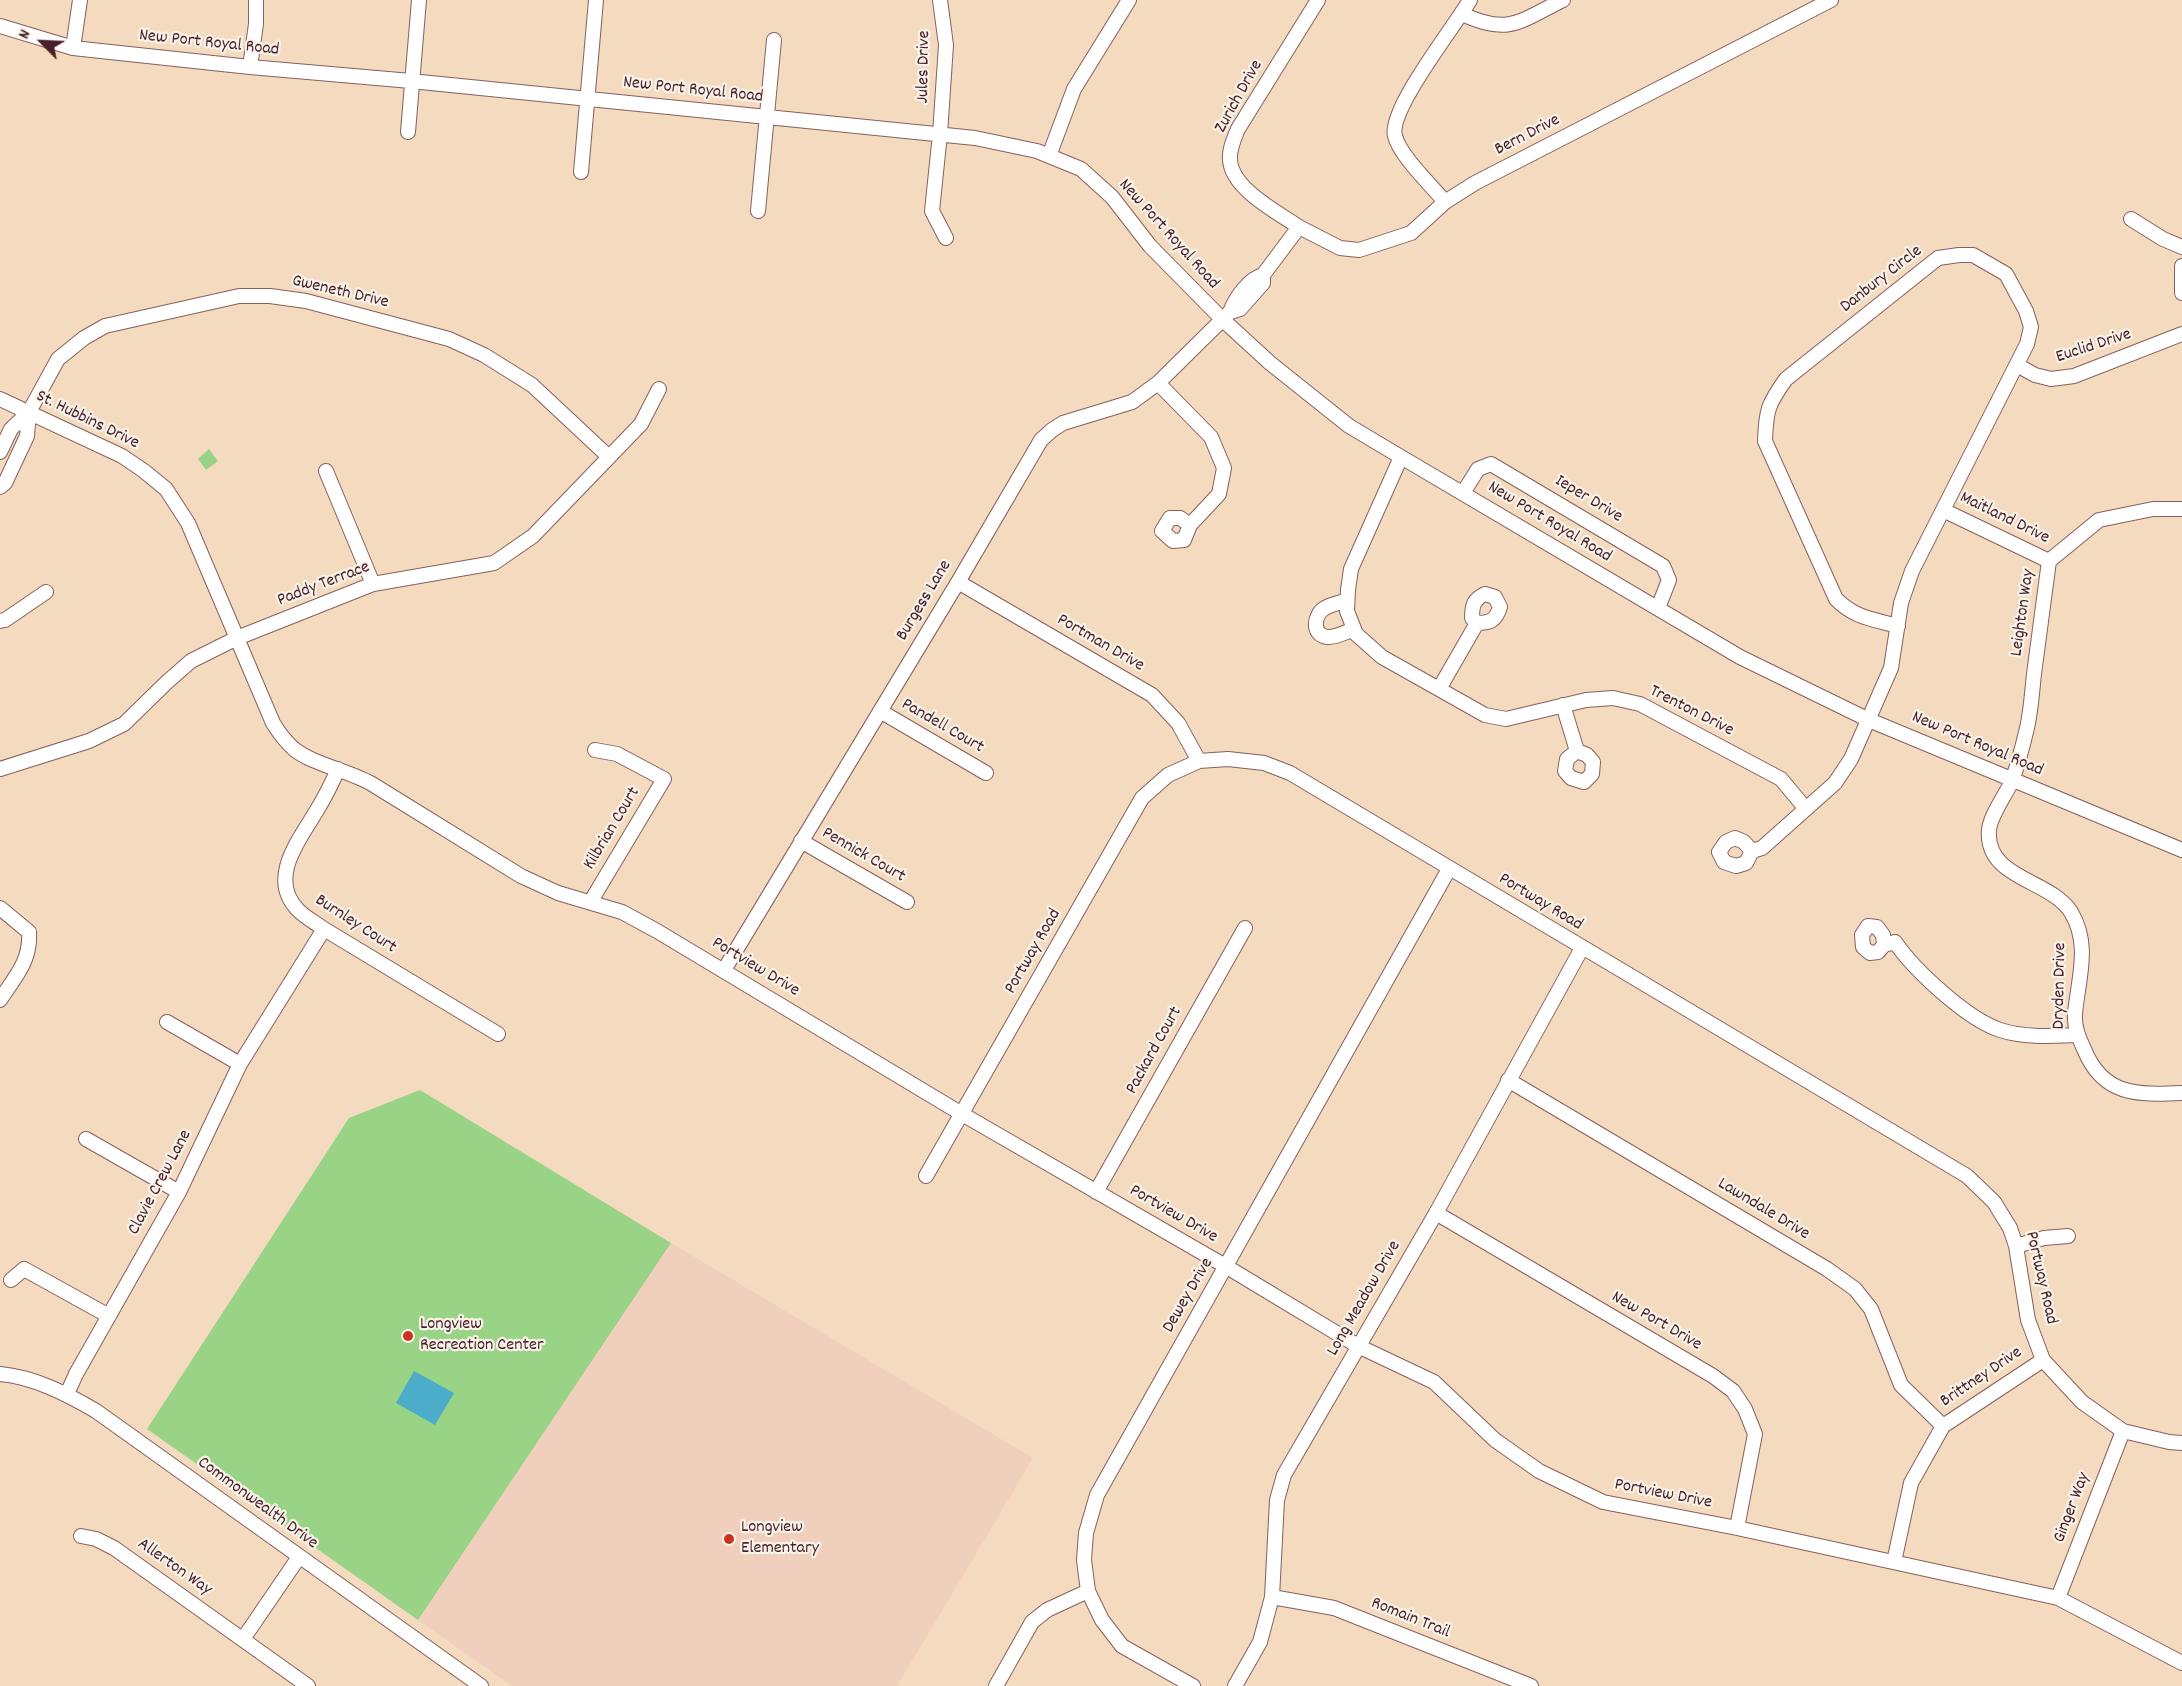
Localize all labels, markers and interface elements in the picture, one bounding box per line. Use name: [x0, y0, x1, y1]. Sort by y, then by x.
north arrow: [12, 12, 72, 72]
text: N: [13, 26, 37, 43]
street label: New Port Royal Road: [138, 26, 280, 62]
street label: Jules Drive: [914, 30, 936, 104]
street label: Zurich Drive: [1211, 57, 1269, 137]
street label: New Port Royal Road: [622, 73, 764, 109]
street label: Bern Drive: [1492, 110, 1564, 162]
street label: New Port Royal Road: [1113, 175, 1223, 295]
street label: Danbury Circle: [1837, 241, 1927, 319]
street label: Gweneth Drive: [290, 271, 390, 315]
street label: Euclid Drive: [2054, 325, 2134, 369]
street label: St. Hubbins Drive: [32, 387, 142, 455]
street label: Ieper Drive: [1550, 471, 1626, 529]
street label: New Port Royal Road: [1483, 478, 1615, 568]
street label: Maitland Drive: [1956, 488, 2052, 550]
street label: Burgess Lane: [893, 557, 957, 645]
street label: Paddy Terrace: [275, 558, 373, 612]
street label: Leighton Way: [2007, 568, 2041, 658]
street label: Portman Drive: [1052, 610, 1148, 678]
street label: Trenton Drive: [1645, 682, 1737, 742]
street label: Pandell Court: [897, 695, 987, 759]
street label: New Port Royal Road: [1908, 708, 2046, 782]
street label: Kilbrian Court: [580, 784, 646, 874]
street label: Pennick Court: [817, 823, 909, 889]
street label: Portway Road: [1494, 869, 1586, 937]
street label: Burnley Court: [310, 891, 400, 959]
street label: Portway Road: [1001, 906, 1067, 998]
street label: Portview Drive: [707, 933, 803, 1003]
street label: Dryden Drive: [2049, 942, 2073, 1030]
street label: Packard Court: [1122, 1003, 1188, 1099]
street label: Clavie Crew Lane: [124, 1127, 198, 1239]
street label: Lawndale Drive: [1713, 1174, 1813, 1246]
street label: Portview Drive: [1125, 1181, 1221, 1249]
street label: Portway Road: [2019, 1229, 2061, 1327]
street label: Long Meadow Drive: [1323, 1238, 1407, 1360]
street label: Dewey Drive: [1159, 1255, 1219, 1337]
street label: New Port Drive: [1607, 1287, 1705, 1357]
place label: Longview Recreation Center: [420, 1315, 544, 1358]
marker: Longview Recreation Center: [401, 1329, 415, 1343]
street label: Brittney Drive: [1937, 1343, 2027, 1413]
street label: Commonwealth Drive: [192, 1453, 322, 1555]
street label: Ginger Way: [2050, 1470, 2096, 1546]
street label: Portview Drive: [1613, 1475, 1713, 1515]
place label: Longview Elementary: [741, 1518, 819, 1561]
marker: Longview Elementary: [722, 1532, 736, 1546]
street label: Allerton Way: [133, 1534, 215, 1602]
street label: Romain Trail: [1367, 1593, 1453, 1645]

